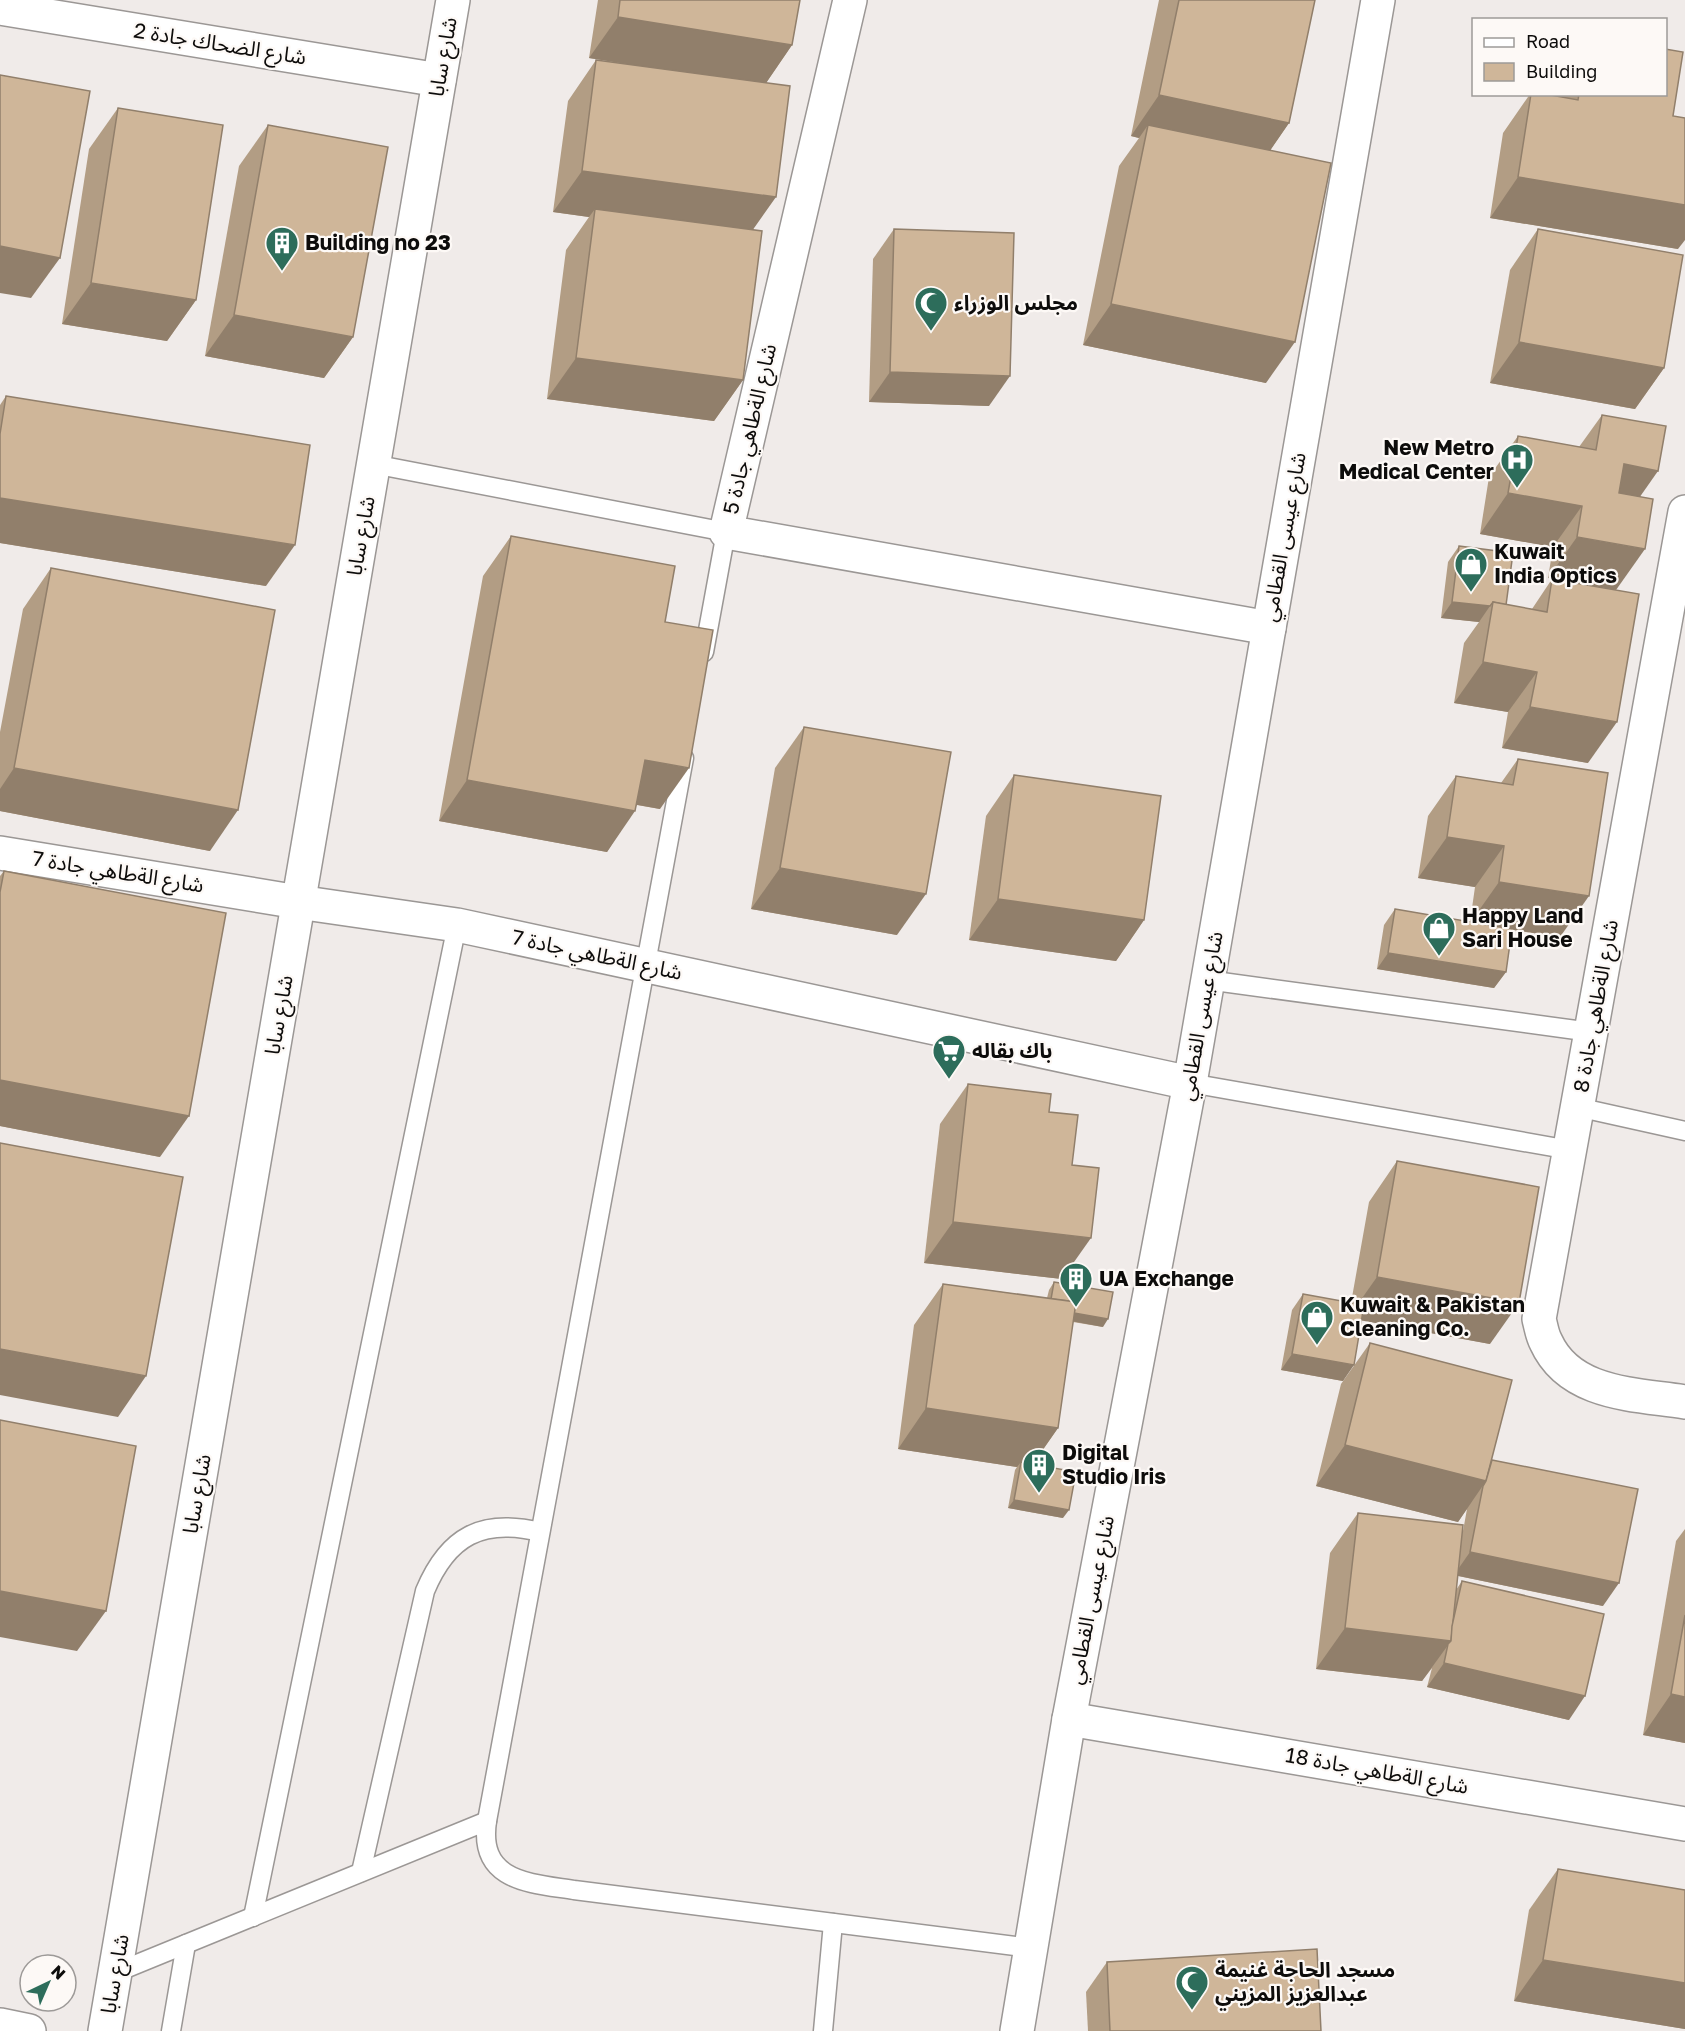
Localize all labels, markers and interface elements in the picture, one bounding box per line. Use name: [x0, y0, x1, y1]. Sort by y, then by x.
street label: شارع سابا: [422, 15, 465, 99]
street label: شارع الضحاك جادة 2: [132, 17, 308, 72]
legend: [1472, 18, 1667, 96]
text: Road: [1526, 30, 1570, 52]
text: Building: [1526, 60, 1597, 82]
building icon: Building no 23: [264, 225, 300, 272]
place label: Building no 23: [305, 229, 451, 255]
mosque icon: مجلس الوزراء: [913, 285, 949, 332]
place label: مجلس الوزراء: [954, 289, 1078, 315]
street label: شارع الةطاهي جادة 5: [717, 341, 785, 518]
place label: New Metro Medical Center: [1339, 434, 1494, 484]
hospital icon: New Metro Medical Center: [1499, 442, 1535, 489]
street label: شارع عيسى القطامي: [1255, 450, 1315, 624]
street label: شارع سابا: [340, 494, 383, 578]
place label: Kuwait India Optics: [1494, 538, 1617, 588]
shop icon: Kuwait India Optics: [1453, 546, 1489, 593]
street label: شارع الةطاهي جادة 7: [30, 845, 206, 901]
place label: Happy Land Sari House: [1462, 902, 1583, 952]
shop icon: Happy Land Sari House: [1421, 910, 1457, 957]
street label: شارع الةطاهي جادة 8: [1567, 917, 1627, 1095]
street label: شارع الةطاهي جادة 7: [509, 923, 685, 989]
street label: شارع عيسى القطامي: [1172, 929, 1232, 1103]
street label: شارع سابا: [258, 973, 301, 1057]
supermarket icon: باك بقاله: [931, 1033, 967, 1080]
place label: باك بقاله: [972, 1037, 1053, 1063]
building icon: UA Exchange: [1058, 1261, 1094, 1308]
place label: UA Exchange: [1099, 1265, 1234, 1291]
place label: Kuwait & Pakistan Cleaning Co.: [1340, 1291, 1525, 1341]
shop icon: Kuwait & Pakistan Cleaning Co.: [1299, 1299, 1335, 1346]
place label: Digital Studio Iris: [1062, 1439, 1166, 1489]
building icon: Digital Studio Iris: [1021, 1447, 1057, 1494]
street label: شارع سابا: [176, 1452, 219, 1536]
street label: شارع عيسى القطامي: [1061, 1513, 1123, 1687]
street label: شارع الةطاهي جادة 18: [1283, 1741, 1471, 1803]
street label: شارع سابا: [94, 1932, 137, 2016]
north arrow: [18, 1953, 78, 2013]
place label: مسجد الحاجة غنيمة عبدالعزيز المزيني: [1215, 1956, 1395, 2011]
text: N: [47, 1961, 70, 1984]
mosque icon: مسجد الحاجة غنيمة عبدالعزيز المزيني: [1174, 1964, 1210, 2011]

